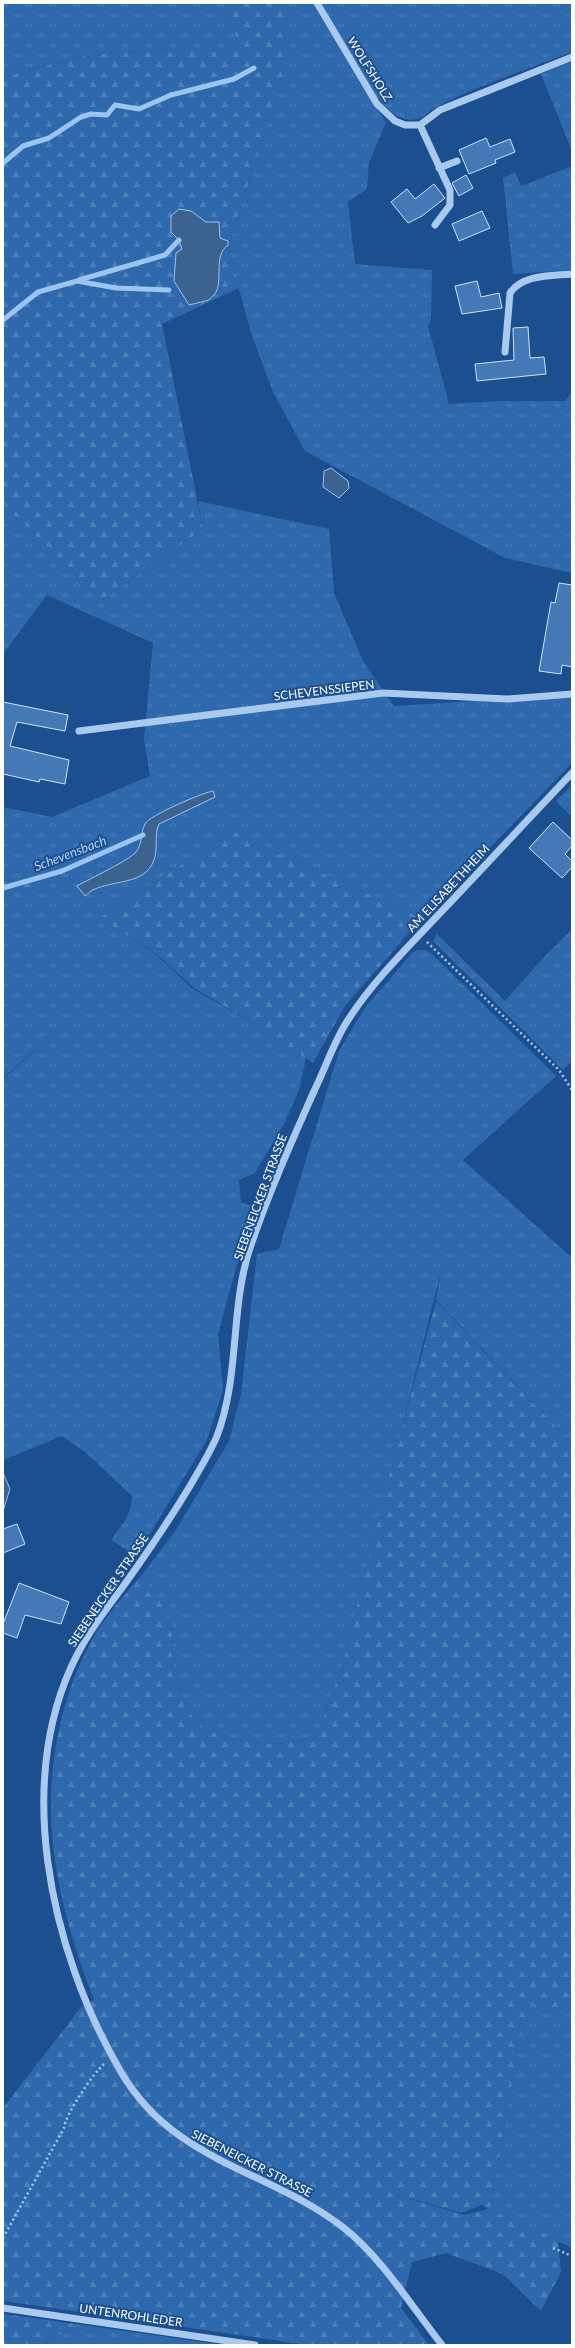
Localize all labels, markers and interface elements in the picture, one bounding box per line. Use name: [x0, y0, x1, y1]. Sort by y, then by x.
street label: WOLFSHOLZ: [344, 34, 396, 104]
street label: SCHEVENSSIEPEN: [273, 676, 375, 704]
water label: Schevensbach: [32, 832, 109, 874]
street label: AM ELISABETHHEIM: [403, 841, 493, 935]
street label: SIEBENEICKER STRASSE: [230, 1132, 290, 1262]
street label: SIEBENEICKER STRASSE: [64, 1530, 152, 1650]
street label: SIEBENEICKER STRASSE: [189, 2126, 315, 2200]
street label: UNTENROHLEDER: [78, 2300, 184, 2330]

